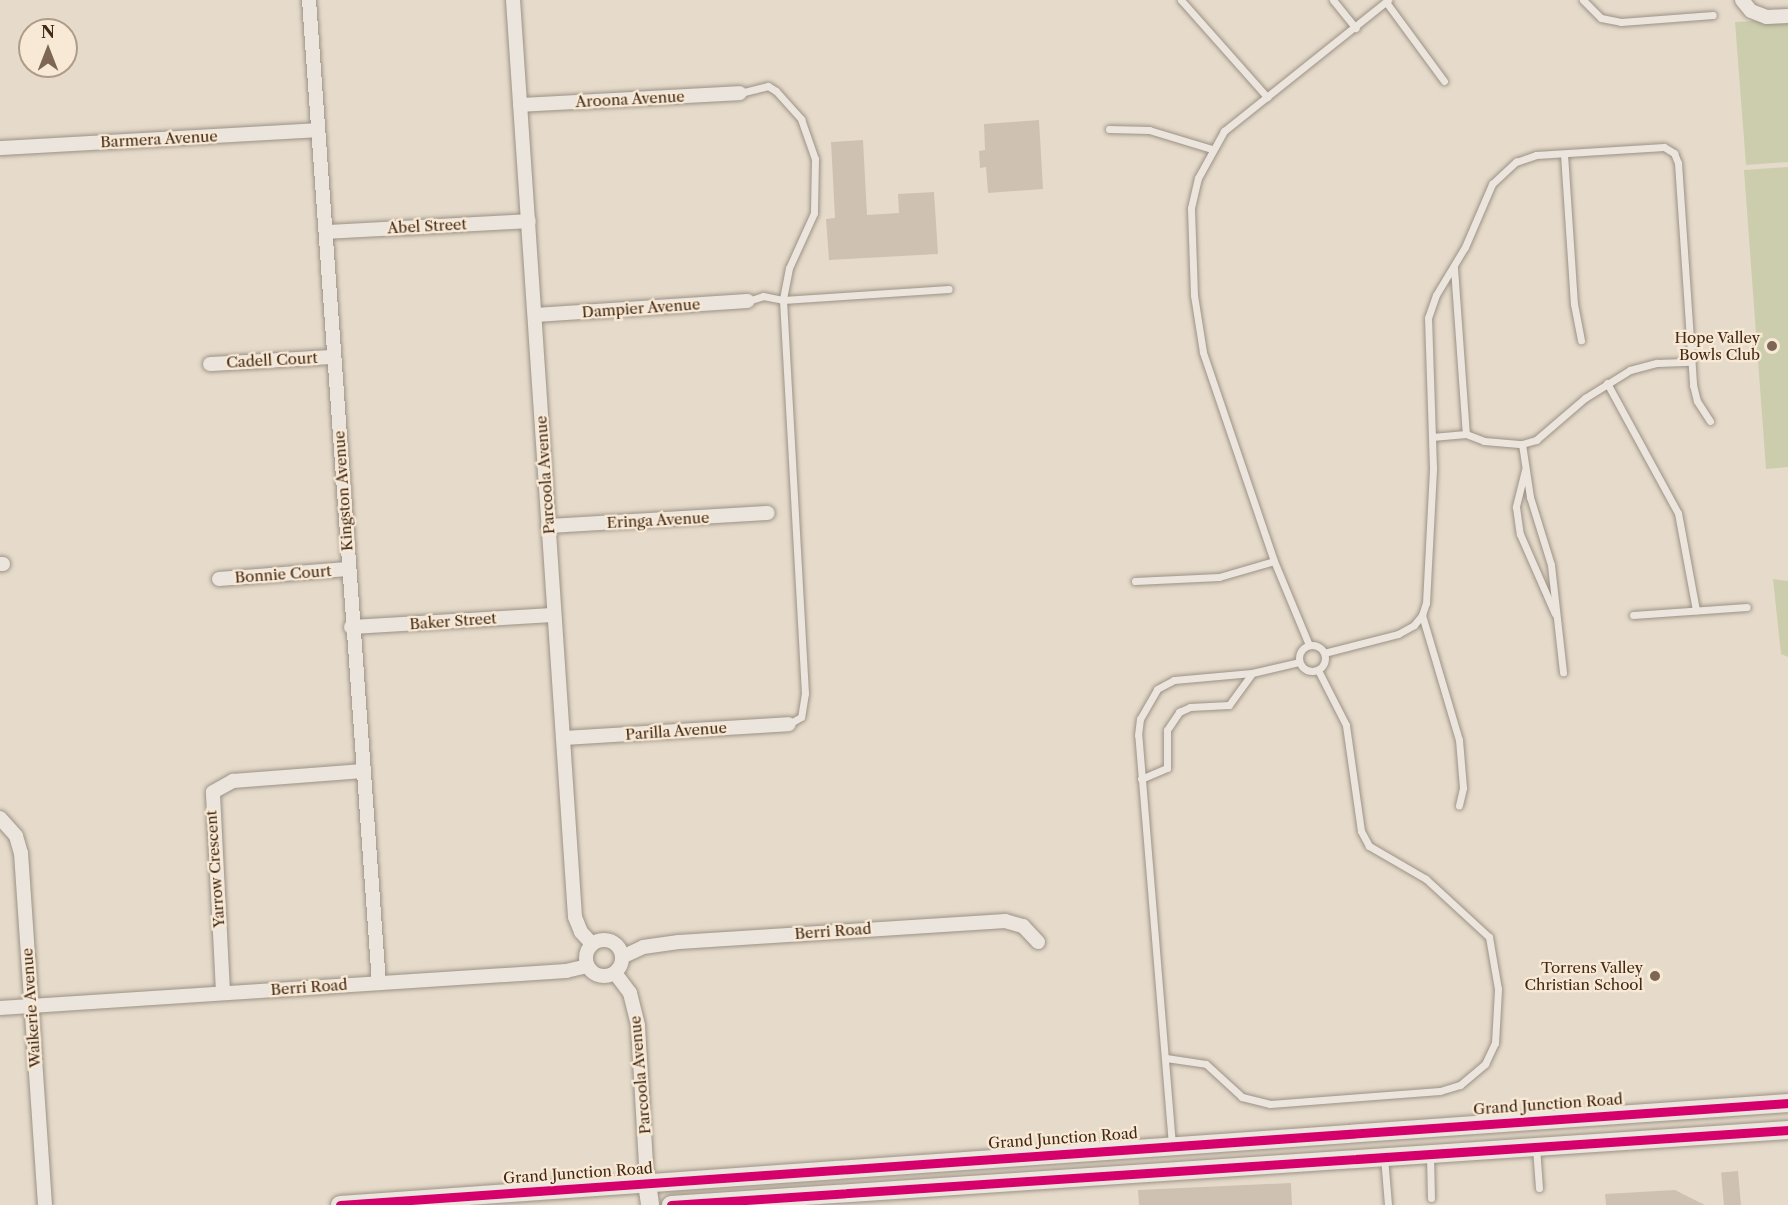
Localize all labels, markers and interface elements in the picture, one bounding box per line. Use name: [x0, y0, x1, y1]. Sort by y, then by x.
north arrow: [18, 18, 78, 78]
text: N: [41, 22, 55, 42]
street label: Aroona Avenue: [574, 87, 686, 111]
street label: Barmera Avenue: [99, 127, 219, 151]
street label: Abel Street: [387, 215, 467, 237]
street label: Dampier Avenue: [581, 295, 701, 321]
place label: Hope Valley Bowls Club: [1674, 328, 1760, 363]
marker: Hope Valley Bowls Club: [1765, 339, 1779, 353]
street label: Cadell Court: [226, 349, 318, 371]
street label: Parcoola Avenue: [532, 415, 558, 535]
street label: Kingston Avenue: [330, 430, 356, 552]
street label: Eringa Avenue: [606, 508, 710, 532]
street label: Bonnie Court: [234, 562, 332, 586]
street label: Baker Street: [409, 609, 497, 633]
street label: Parilla Avenue: [624, 718, 728, 744]
street label: Yarrow Crescent: [202, 809, 228, 929]
street label: Berri Road: [794, 919, 872, 943]
street label: Waikerie Avenue: [18, 947, 44, 1069]
place label: Torrens Valley Christian School: [1524, 958, 1643, 993]
marker: Torrens Valley Christian School: [1648, 969, 1662, 983]
street label: Berri Road: [270, 975, 348, 999]
street label: Parcoola Avenue: [626, 1015, 654, 1135]
street label: Grand Junction Road: [1473, 1090, 1623, 1118]
street label: Grand Junction Road: [988, 1124, 1138, 1152]
street label: Grand Junction Road: [503, 1159, 653, 1187]

